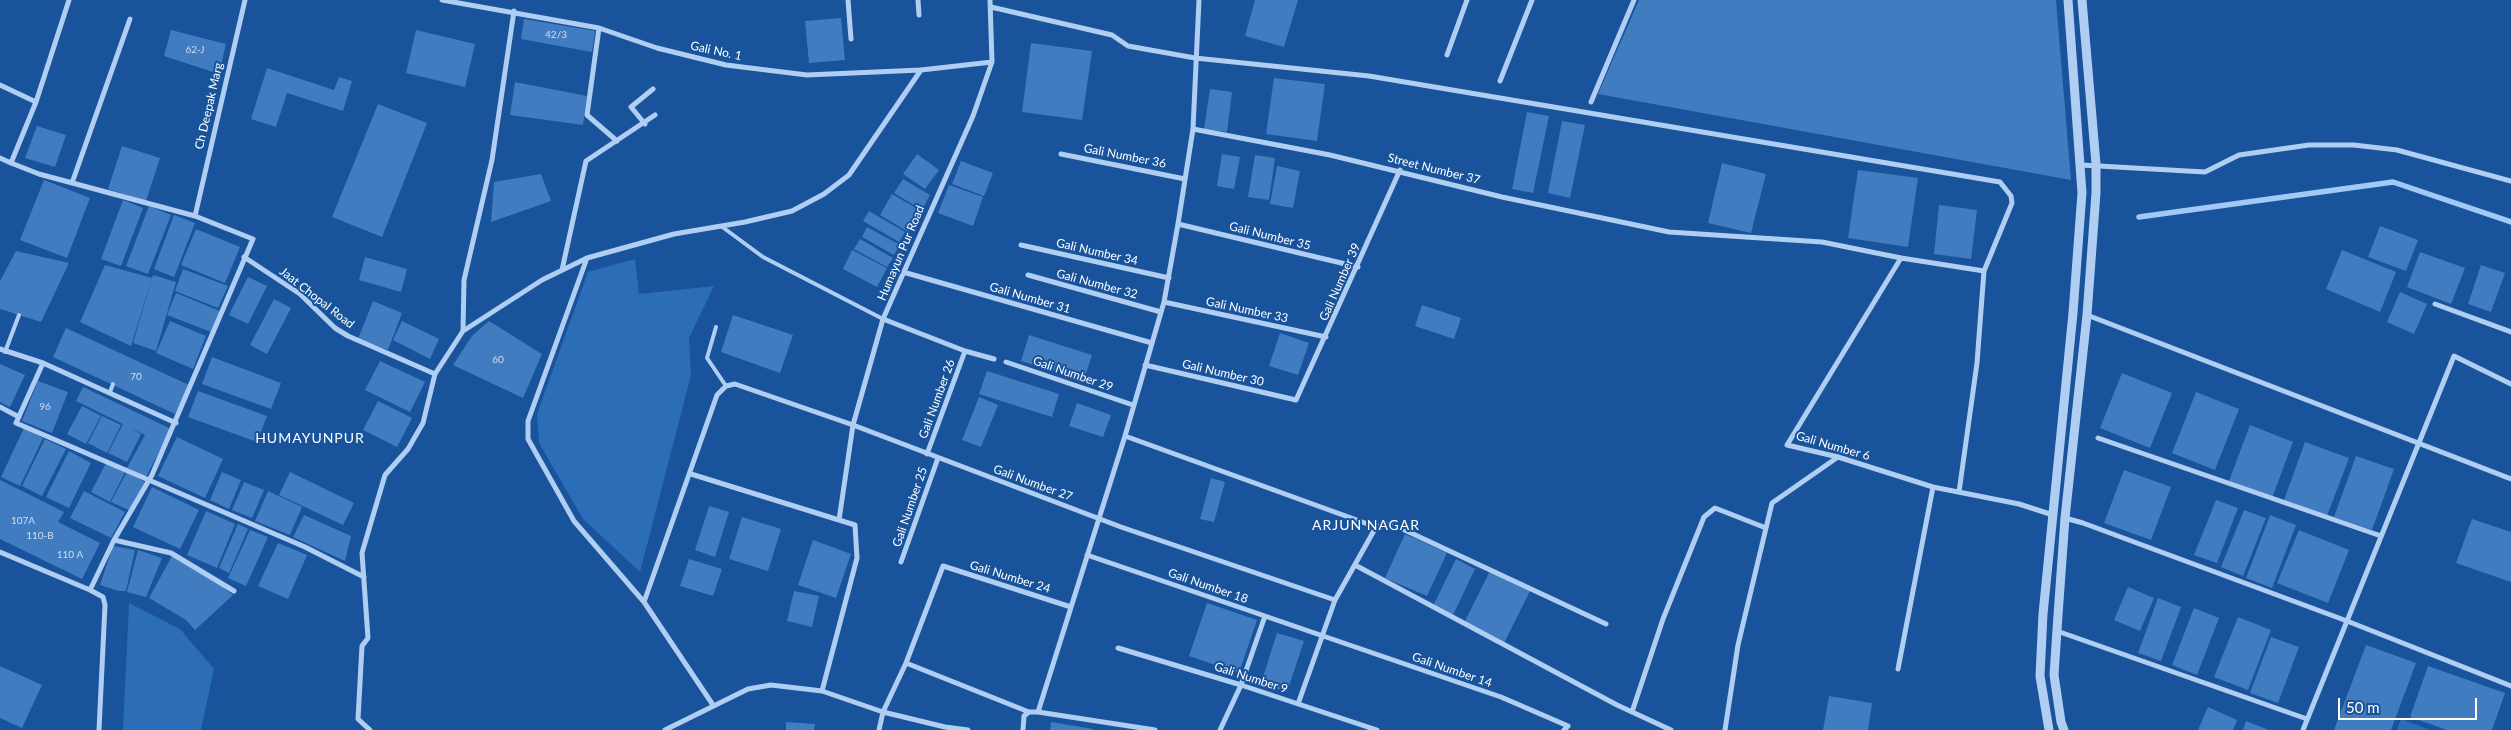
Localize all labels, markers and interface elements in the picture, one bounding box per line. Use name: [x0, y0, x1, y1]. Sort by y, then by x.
house number: 42/3: [545, 29, 567, 41]
street label: Gali No. 1: [689, 39, 743, 63]
house number: 62-J: [186, 44, 204, 56]
street label: Ch Deepak Marg: [192, 61, 226, 151]
street label: Gali Number 36: [1083, 141, 1167, 171]
street label: Street Number 37: [1386, 151, 1482, 187]
street label: Humayun Pur Road: [874, 203, 928, 303]
street label: Gali Number 35: [1228, 219, 1312, 253]
street label: Gali Number 34: [1055, 236, 1139, 268]
street label: Gali Number 39: [1316, 241, 1364, 323]
street label: Jaat Chopal Road: [277, 264, 357, 332]
street label: Gali Number 32: [1055, 266, 1139, 302]
street label: Gali Number 31: [988, 280, 1072, 316]
street label: Gali Number 33: [1205, 294, 1289, 326]
house number: 60: [492, 354, 504, 366]
street label: Gali Number 29: [1031, 354, 1115, 394]
street label: Gali Number 26: [916, 357, 958, 441]
street label: Gali Number 30: [1181, 357, 1265, 389]
house number: 70: [130, 371, 142, 383]
house number: 96: [39, 401, 51, 413]
street label: Gali Number 6: [1794, 429, 1872, 463]
district label: HUMAYUNPUR: [254, 430, 366, 446]
street label: Gali Number 27: [991, 462, 1075, 504]
street label: Gali Number 25: [890, 465, 930, 549]
house number: 107A: [11, 515, 35, 527]
district label: ARJUN NAGAR: [1311, 517, 1421, 533]
house number: 110-B: [26, 530, 54, 542]
house number: 110 A: [57, 549, 83, 561]
street label: Gali Number 24: [968, 558, 1052, 596]
street label: Gali Number 18: [1166, 566, 1250, 606]
street label: Gali Number 14: [1410, 650, 1494, 690]
street label: Gali Number 9: [1212, 659, 1290, 697]
scale bar: [2341, 688, 2480, 720]
text: 50 m: [2346, 698, 2380, 716]

